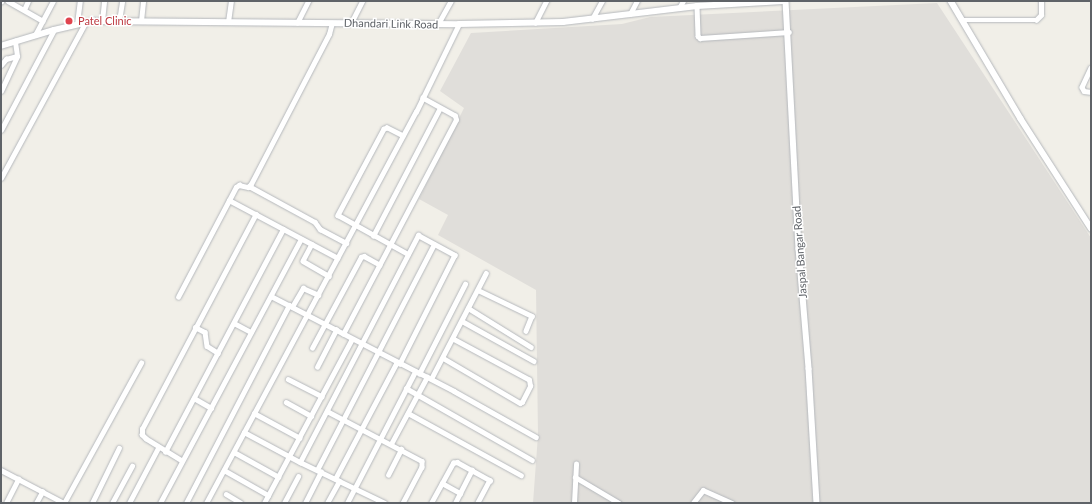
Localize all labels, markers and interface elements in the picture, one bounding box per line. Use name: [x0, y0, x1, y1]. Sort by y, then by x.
place label: Patel Clinic: [78, 14, 132, 28]
marker: Patel Clinic: [63, 15, 75, 27]
street label: Dhandari Link Road: [344, 17, 438, 31]
street label: Jaspal Bangar Road: [790, 205, 810, 299]

